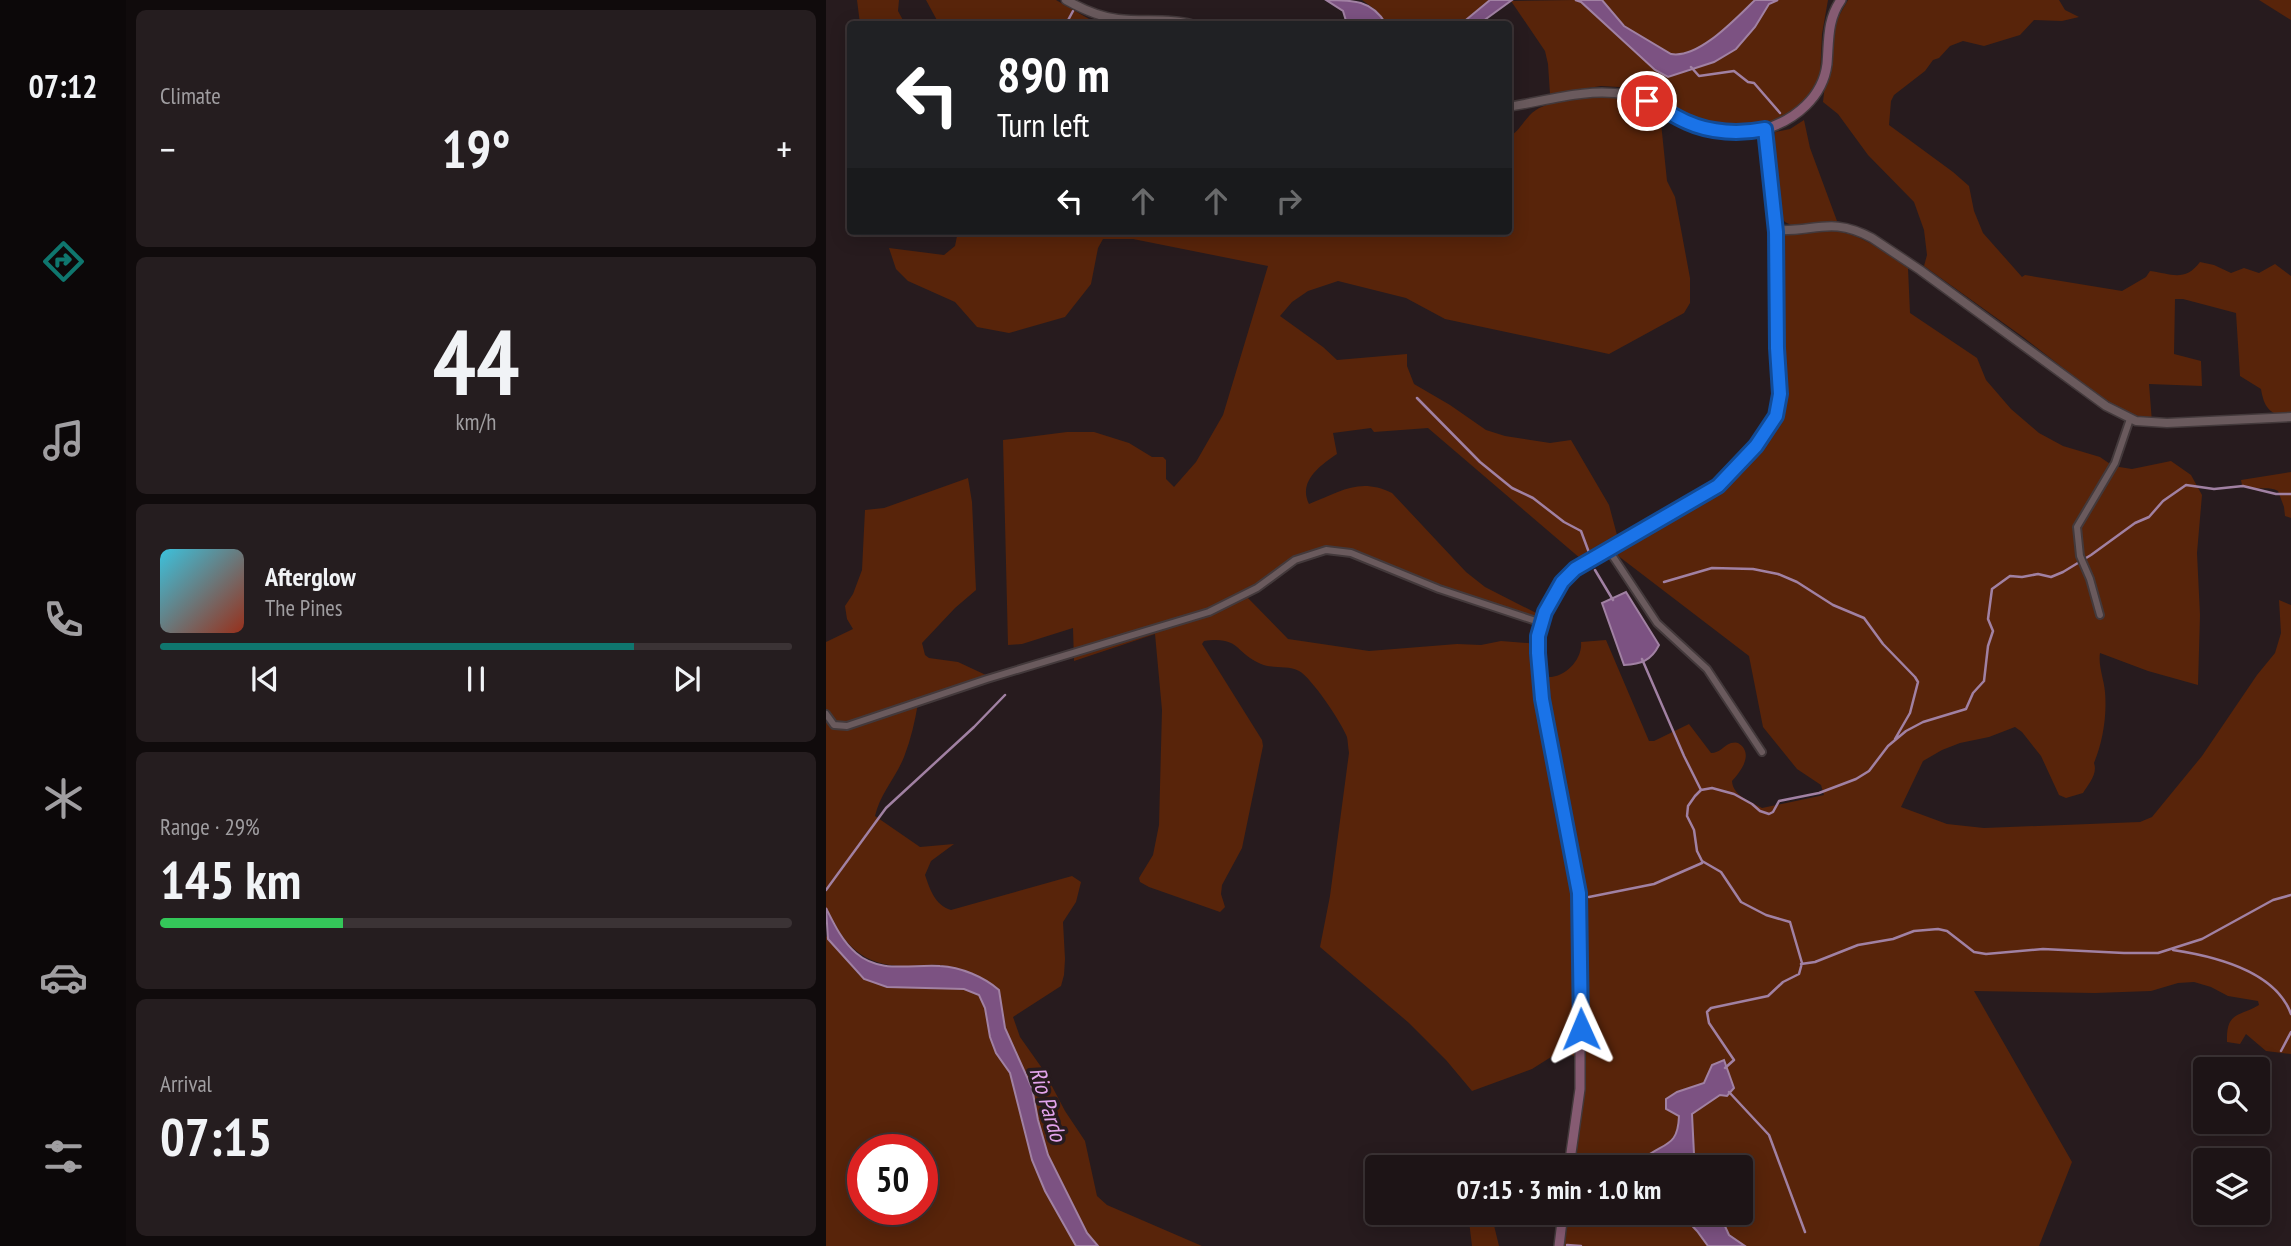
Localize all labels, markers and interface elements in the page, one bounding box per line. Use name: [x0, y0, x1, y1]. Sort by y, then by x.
text: 890 m: [997, 42, 1110, 106]
icon: left: [882, 49, 973, 140]
text: 07:12: [28, 65, 98, 107]
pin: [1617, 71, 1677, 131]
text: Climate: [160, 81, 221, 110]
icon: arrive: [1628, 82, 1666, 120]
text: Turn left: [997, 104, 1089, 146]
text: 19°: [442, 115, 510, 182]
text: −: [160, 124, 176, 173]
text: +: [776, 124, 792, 173]
icon: left: [1051, 182, 1089, 220]
icon: ahead: [1124, 182, 1162, 220]
icon: ahead: [1197, 182, 1235, 220]
icon: right: [1270, 182, 1308, 220]
icon: directions: [39, 237, 88, 286]
text: 44: [433, 302, 520, 420]
text: km/h: [456, 407, 496, 436]
icon: music: [39, 416, 88, 465]
text: Afterglow: [265, 560, 356, 593]
text: The Pines: [265, 593, 343, 622]
icon: phone: [39, 595, 88, 644]
icon: previous: [246, 660, 284, 698]
icon: pause: [457, 660, 495, 698]
icon: next: [668, 660, 706, 698]
icon: climate: [39, 774, 88, 823]
text: Range · 29%: [160, 812, 260, 841]
text: 145 km: [160, 846, 301, 913]
icon: car: [39, 953, 88, 1002]
position arrow: [1544, 992, 1618, 1066]
map controls: [2193, 1057, 2270, 1225]
button: search: [2193, 1057, 2270, 1134]
water label: Rio Pardo: [1024, 1063, 1074, 1146]
text: Arrival: [160, 1069, 212, 1098]
text: 07:15: [160, 1103, 272, 1170]
icon: filters: [39, 1132, 88, 1181]
speed limit sign: 50: [847, 1134, 938, 1225]
button: layers: [2193, 1148, 2270, 1225]
text: 07:15 · 3 min · 1.0 km: [1457, 1173, 1661, 1206]

